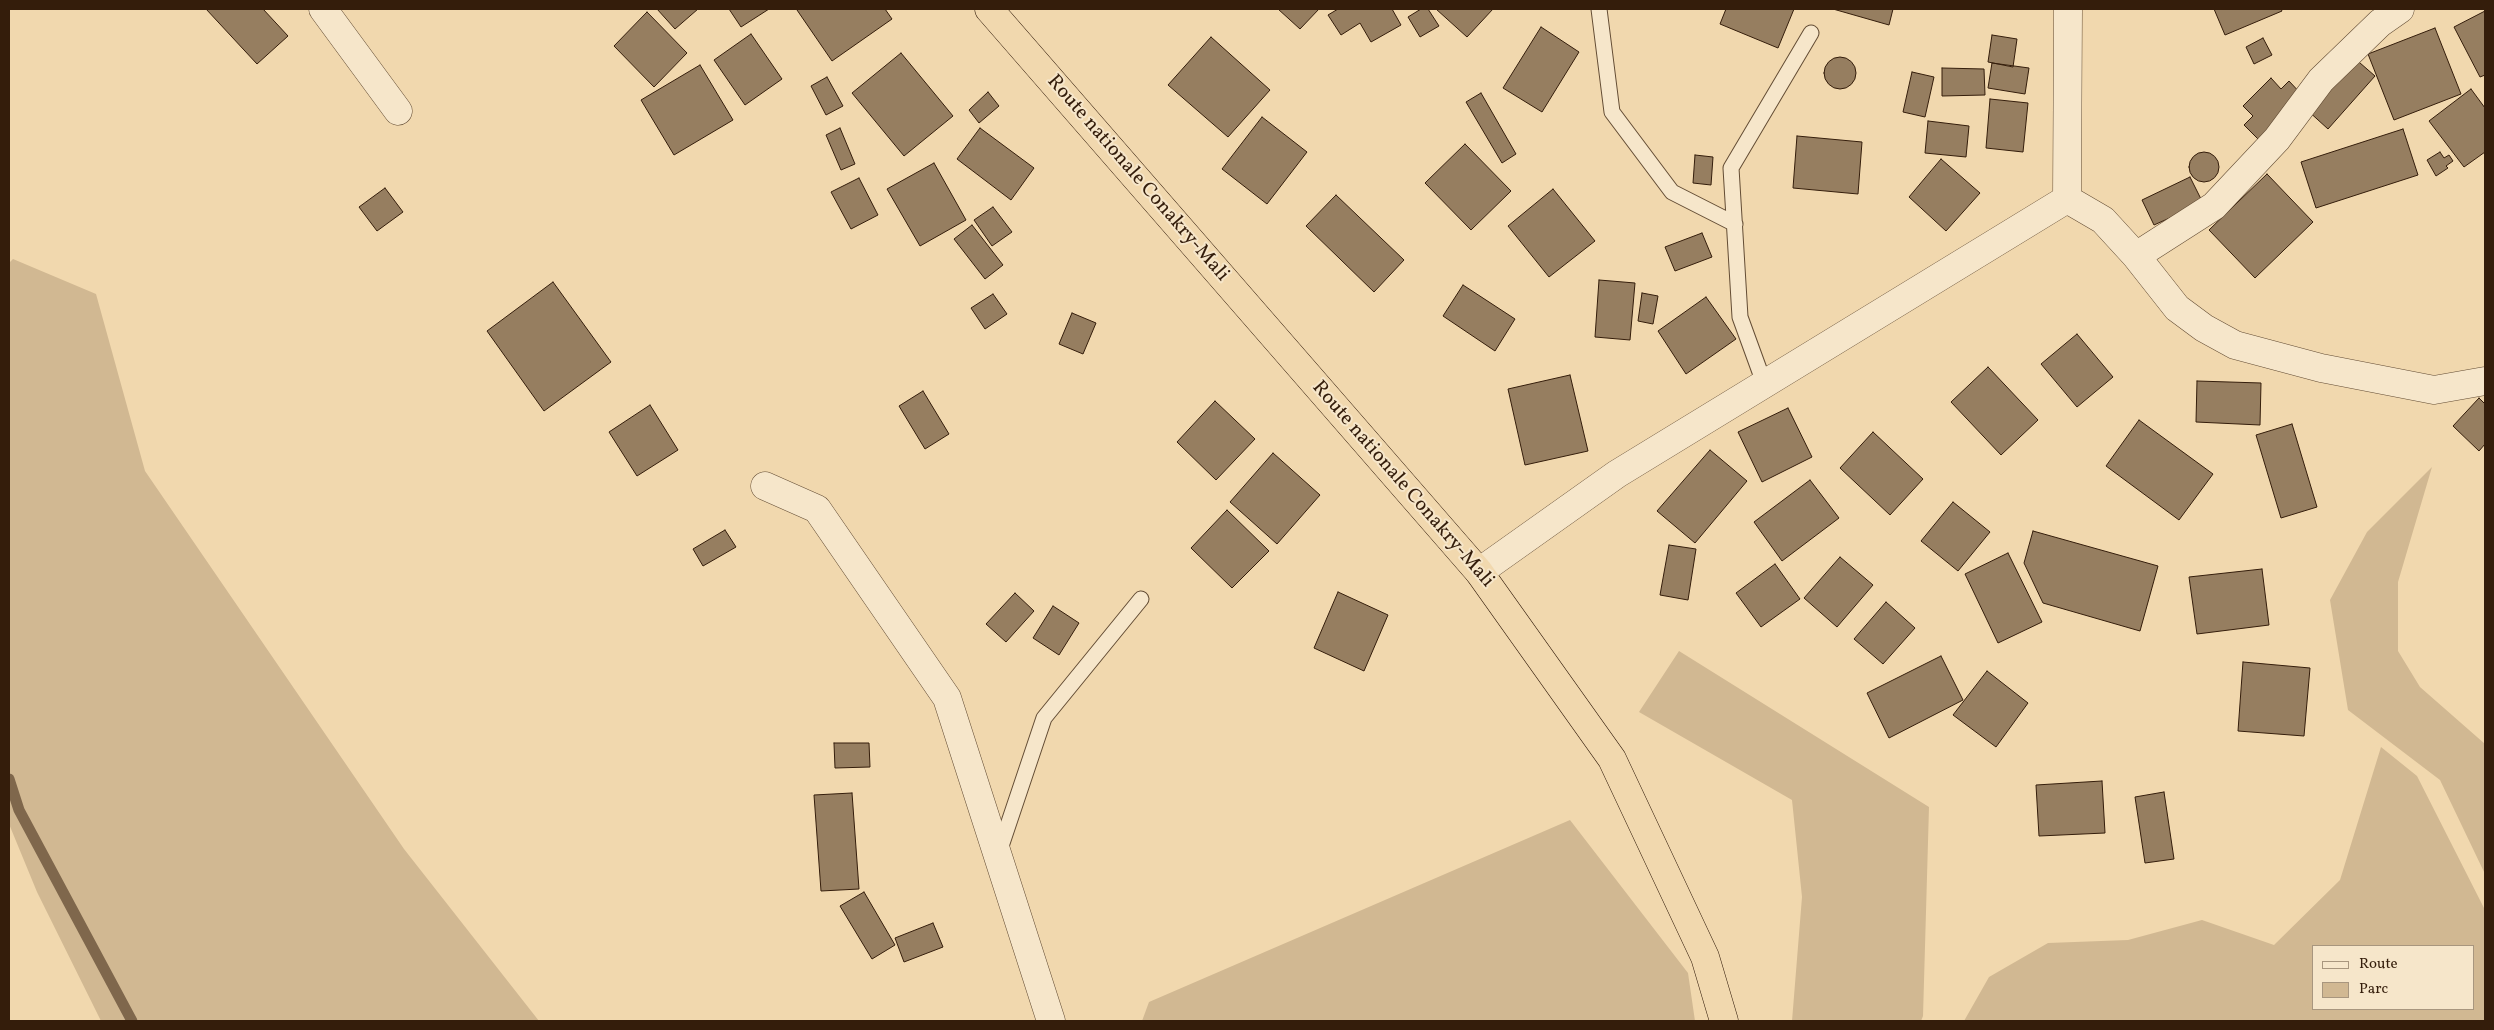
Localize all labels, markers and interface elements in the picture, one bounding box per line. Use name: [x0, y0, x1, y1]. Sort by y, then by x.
street label: Route nationale Conakry-Mali: [1041, 71, 1233, 287]
street label: Route nationale Conakry-Mali: [1306, 377, 1498, 593]
legend: [2312, 945, 2474, 1010]
text: Route: [2359, 954, 2398, 975]
text: Parc: [2359, 979, 2388, 1000]

